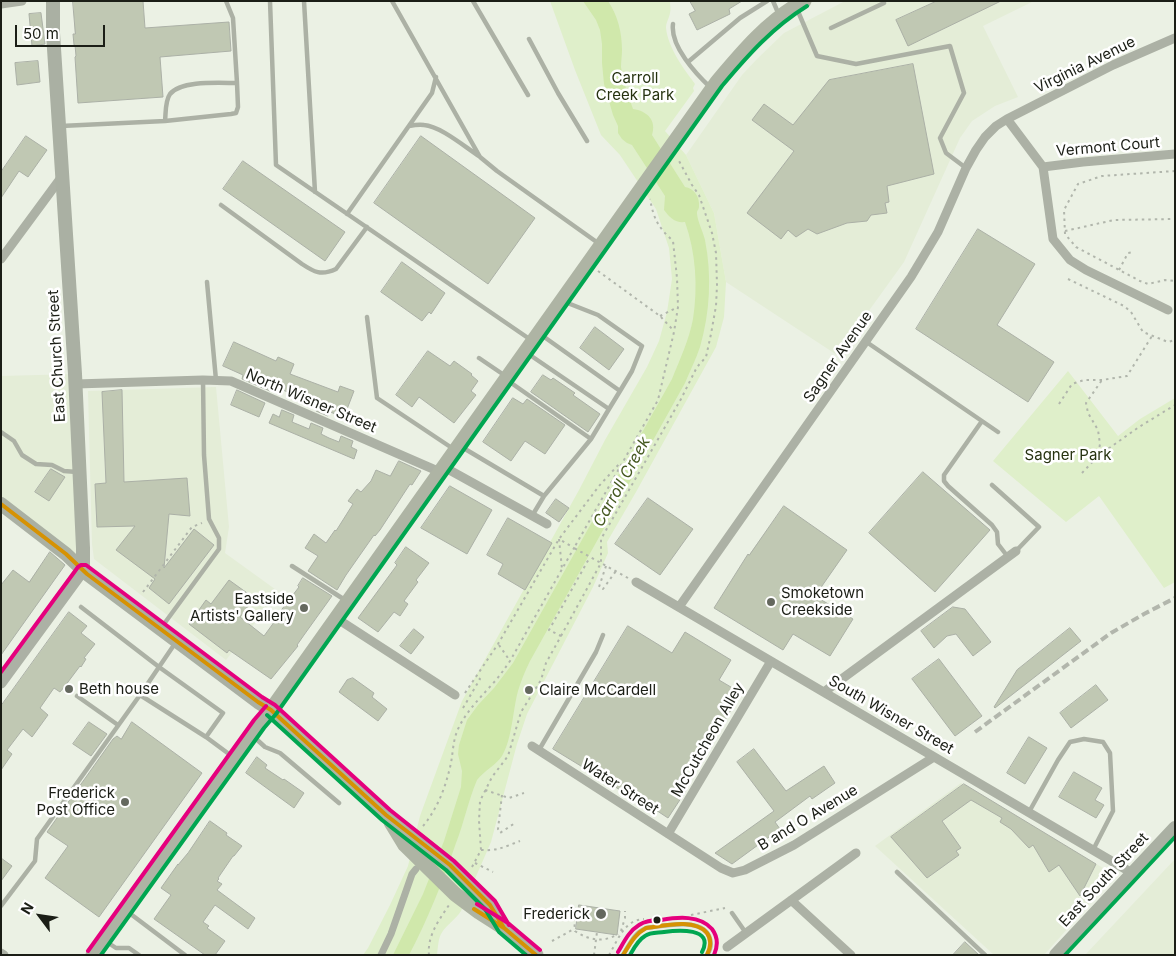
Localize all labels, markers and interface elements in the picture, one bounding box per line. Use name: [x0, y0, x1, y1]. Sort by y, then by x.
scale bar: [18, 15, 108, 47]
text: 50 m: [23, 24, 59, 43]
street label: Virginia Avenue: [1032, 33, 1138, 97]
park label: Carroll Creek Park: [596, 69, 674, 104]
street label: Vermont Court: [1055, 134, 1161, 160]
street label: East Church Street: [45, 289, 69, 423]
street label: Sagner Avenue: [800, 308, 876, 406]
street label: North Wisner Street: [243, 365, 379, 437]
water label: Carroll Creek: [589, 434, 655, 530]
park label: Sagner Park: [1025, 446, 1111, 464]
place label: Smoketown Creekside: [781, 584, 864, 619]
place label: Eastside Artists' Gallery: [190, 590, 294, 625]
marker: Smoketown Creekside: [765, 596, 777, 608]
marker: Eastside Artists' Gallery: [298, 602, 310, 614]
street label: South Wisner Street: [825, 672, 957, 758]
street label: McCutcheon Alley: [668, 679, 748, 801]
place label: Beth house: [79, 680, 159, 698]
place label: Claire McCardell: [539, 681, 656, 699]
marker: Beth house: [63, 683, 75, 695]
marker: Claire McCardell: [523, 684, 535, 696]
street label: Water Street: [578, 755, 662, 819]
street label: B and O Avenue: [755, 781, 861, 855]
place label: Frederick Post Office: [37, 784, 115, 819]
marker: Frederick Post Office: [119, 796, 131, 808]
street label: East South Street: [1056, 829, 1152, 931]
north arrow: [15, 891, 65, 941]
text: N: [17, 899, 37, 917]
place label: Frederick: [523, 905, 590, 923]
marker: Frederick: [594, 907, 608, 921]
unlabelled marker: [652, 915, 662, 925]

